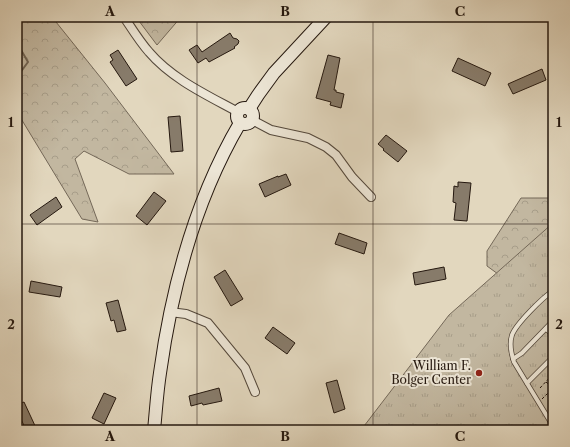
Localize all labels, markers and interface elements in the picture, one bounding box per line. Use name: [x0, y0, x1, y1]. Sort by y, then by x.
text: A: [104, 3, 116, 19]
text: B: [280, 3, 290, 19]
text: C: [455, 3, 465, 19]
text: 1: [8, 114, 14, 130]
text: 1: [556, 114, 562, 130]
text: 2: [7, 316, 15, 332]
text: 2: [555, 316, 563, 332]
place label: William F. Bolger Center: [391, 358, 471, 387]
marker: William F. Bolger Center: [474, 368, 484, 378]
text: A: [104, 428, 116, 444]
text: B: [280, 428, 290, 444]
text: C: [455, 428, 465, 444]

